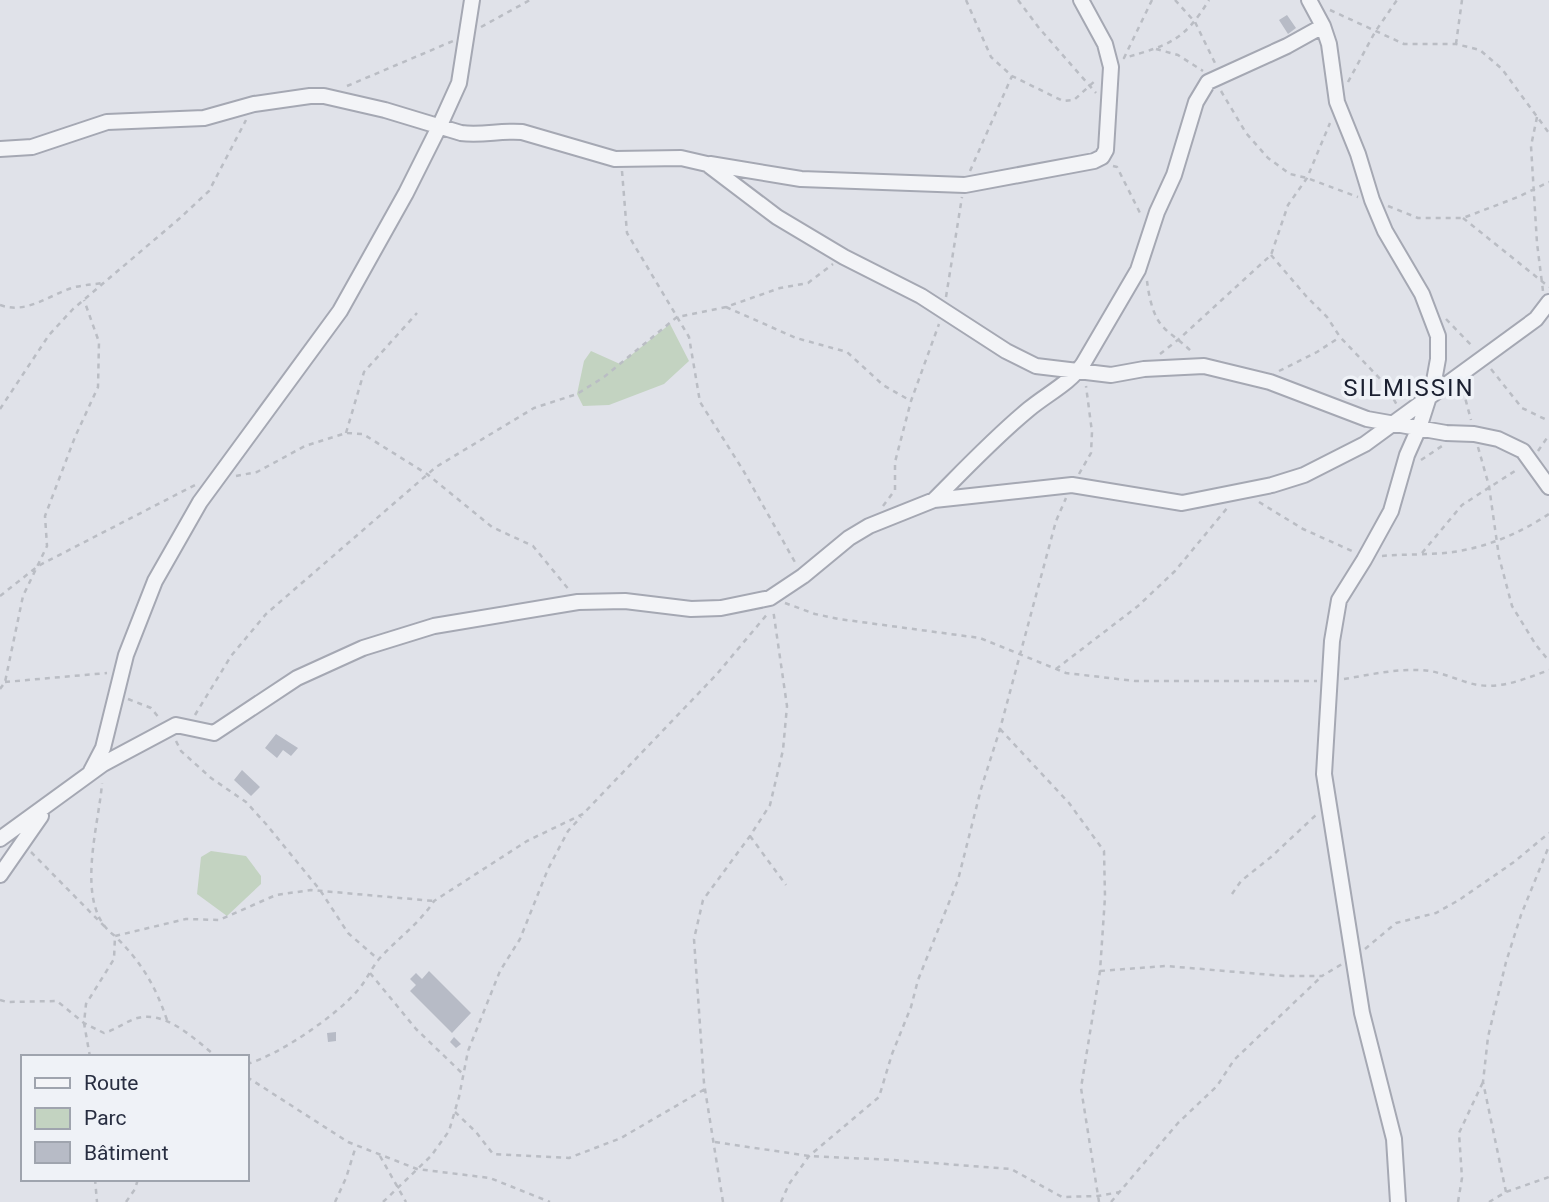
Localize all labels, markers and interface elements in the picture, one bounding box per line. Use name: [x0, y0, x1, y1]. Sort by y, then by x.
district label: SILMISSIN: [1343, 374, 1475, 402]
legend: [21, 1055, 248, 1181]
text: Route: [84, 1071, 139, 1095]
text: Parc: [84, 1106, 126, 1130]
text: Bâtiment: [84, 1141, 169, 1165]

